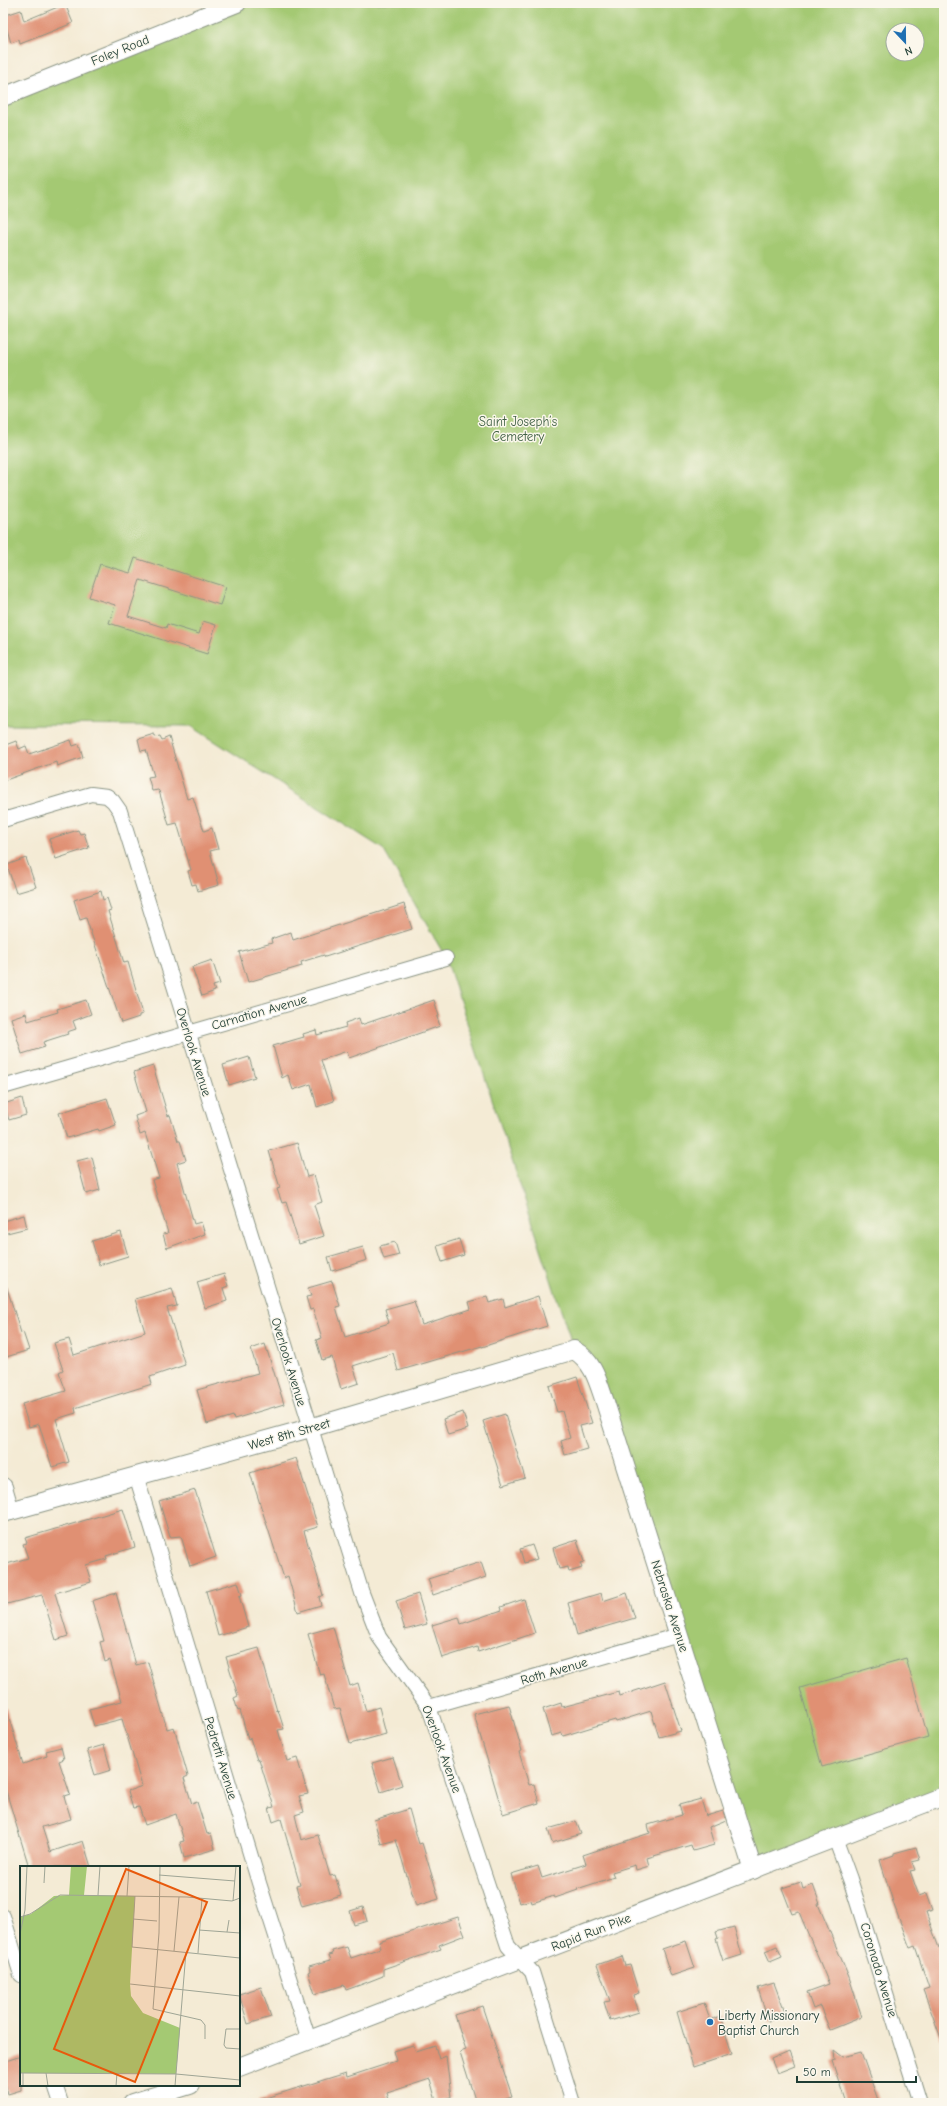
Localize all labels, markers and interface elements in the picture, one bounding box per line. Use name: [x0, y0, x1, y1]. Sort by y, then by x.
north arrow: [885, 22, 925, 62]
street label: Foley Road: [89, 32, 151, 68]
text: N: [903, 43, 914, 58]
park label: Saint Joseph’s Cemetery: [479, 414, 557, 444]
street label: Carnation Avenue: [210, 991, 309, 1033]
street label: Overlook Avenue: [173, 1006, 215, 1099]
street label: Overlook Avenue: [268, 1316, 310, 1409]
street label: West 8th Street: [246, 1415, 333, 1453]
street label: Nebraska Avenue: [648, 1558, 692, 1654]
street label: Roth Avenue: [519, 1654, 590, 1688]
street label: Overlook Avenue: [419, 1703, 465, 1795]
street label: Pedretti Avenue: [201, 1715, 241, 1802]
inset map: [20, 1866, 240, 2086]
street label: Rapid Run Pike: [549, 1910, 633, 1954]
street label: Coronado Avenue: [857, 1921, 901, 2020]
place label: Liberty Missionary Baptist Church: [718, 2008, 819, 2038]
marker: Liberty Missionary Baptist Church: [705, 2017, 715, 2027]
scale bar: [797, 2058, 916, 2084]
text: 50 m: [803, 2065, 831, 2079]

